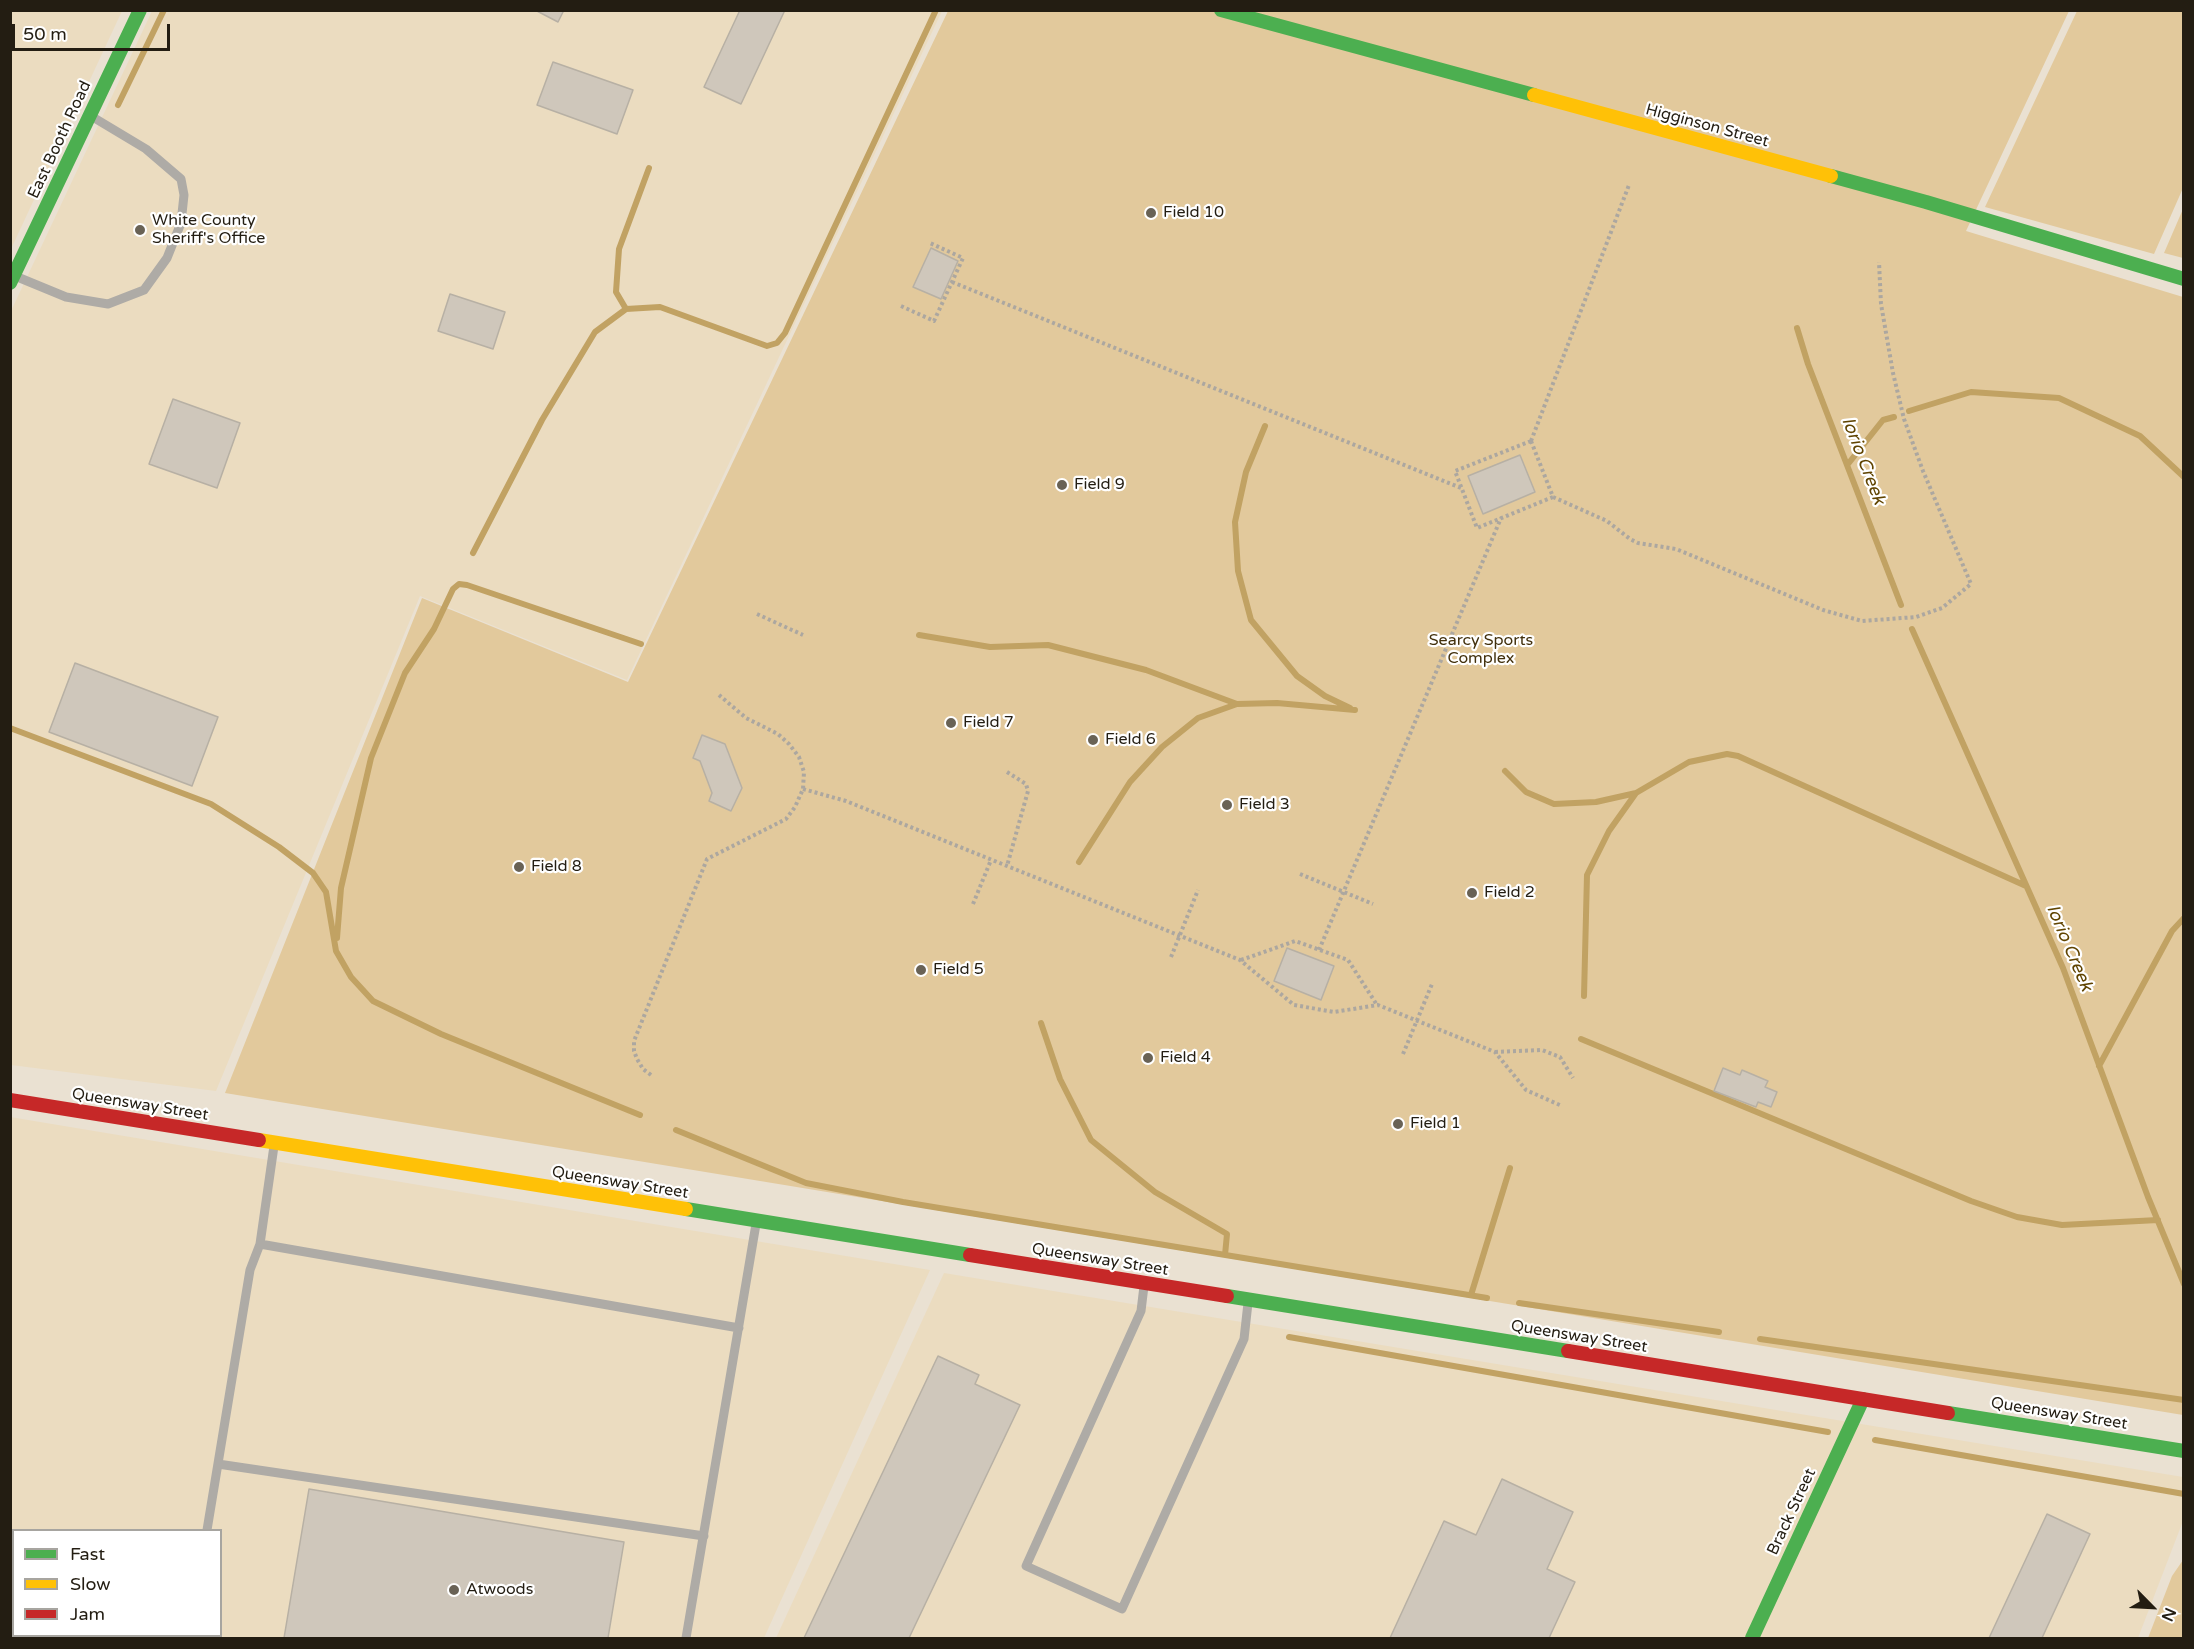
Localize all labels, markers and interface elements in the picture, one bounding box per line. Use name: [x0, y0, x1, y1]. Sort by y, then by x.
scale bar: [15, 12, 172, 50]
text: 50 m: [23, 23, 67, 45]
street label: East Booth Road: [24, 78, 96, 202]
street label: Higginson Street: [1643, 100, 1771, 152]
place label: Field 10: [1163, 203, 1224, 223]
marker: Field 10: [1144, 206, 1158, 220]
place label: White County Sheriff's Office: [152, 211, 265, 249]
marker: White County Sheriff's Office: [133, 223, 147, 237]
water label: Iorio Creek: [1836, 414, 1890, 508]
place label: Field 9: [1074, 475, 1125, 495]
marker: Field 9: [1055, 478, 1069, 492]
park label: Searcy Sports Complex: [1429, 631, 1533, 669]
place label: Field 7: [963, 713, 1014, 733]
marker: Field 7: [944, 716, 958, 730]
place label: Field 6: [1105, 730, 1156, 750]
marker: Field 6: [1086, 733, 1100, 747]
place label: Field 3: [1239, 795, 1290, 815]
marker: Field 3: [1220, 798, 1234, 812]
place label: Field 8: [531, 857, 582, 877]
marker: Field 8: [512, 860, 526, 874]
place label: Field 2: [1484, 883, 1535, 903]
marker: Field 2: [1465, 886, 1479, 900]
water label: Iorio Creek: [2041, 901, 2097, 995]
place label: Field 5: [933, 960, 984, 980]
marker: Field 5: [914, 963, 928, 977]
place label: Field 4: [1160, 1048, 1211, 1068]
marker: Field 4: [1141, 1051, 1155, 1065]
street label: Queensway Street: [70, 1085, 210, 1125]
place label: Field 1: [1410, 1114, 1461, 1134]
marker: Field 1: [1391, 1117, 1405, 1131]
street label: Queensway Street: [550, 1163, 690, 1203]
street label: Queensway Street: [1030, 1240, 1170, 1280]
street label: Queensway Street: [1509, 1317, 1649, 1357]
street label: Queensway Street: [1989, 1394, 2129, 1434]
street label: Brack Street: [1764, 1466, 1820, 1558]
legend: [12, 1529, 222, 1637]
text: Fast: [70, 1543, 105, 1565]
text: Slow: [70, 1573, 111, 1595]
north arrow: [2122, 1577, 2182, 1637]
place label: Atwoods: [466, 1580, 533, 1600]
marker: Atwoods: [447, 1583, 461, 1597]
text: Jam: [70, 1603, 105, 1625]
text: N: [2157, 1604, 2180, 1624]

